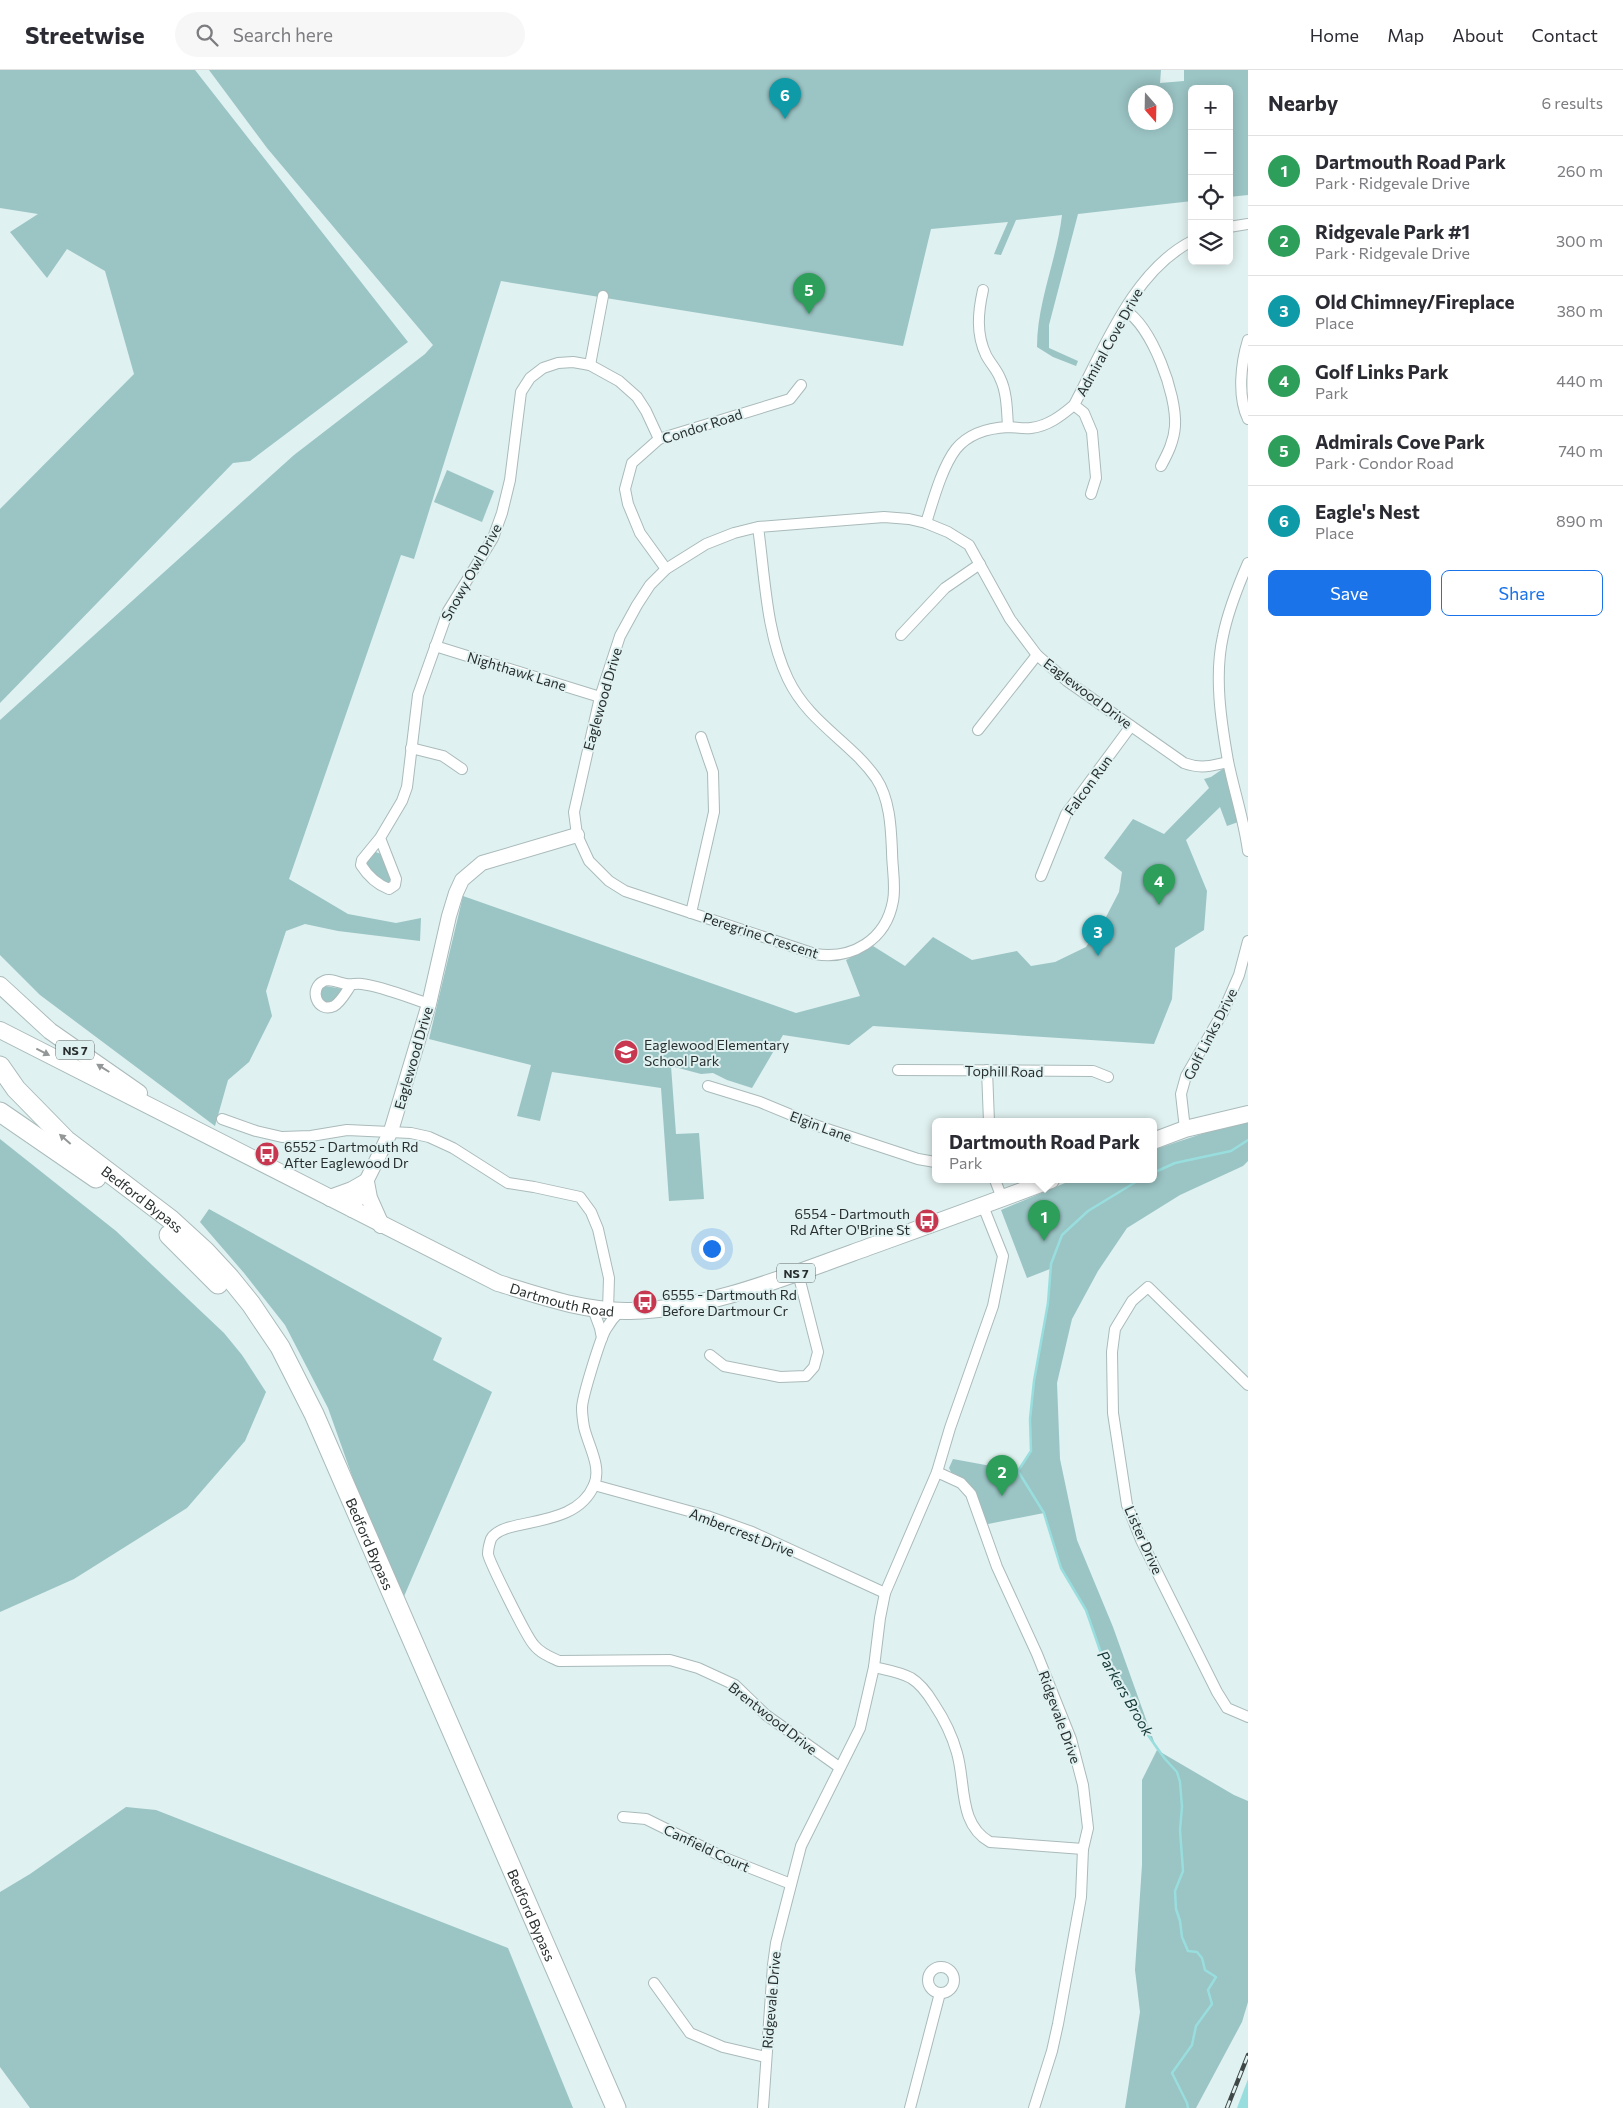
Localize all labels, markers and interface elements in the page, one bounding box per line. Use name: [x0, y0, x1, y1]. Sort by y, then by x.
search box: [175, 12, 525, 57]
text: Streetwise: [25, 20, 145, 49]
icon: search: [193, 21, 221, 49]
text: Search here: [233, 23, 333, 46]
text: Home: [1310, 24, 1359, 46]
text: Map: [1387, 24, 1424, 46]
text: About: [1452, 24, 1504, 46]
text: Contact: [1532, 24, 1598, 46]
pin: 6: [769, 78, 801, 119]
north arrow: [1128, 85, 1173, 130]
map controls: [1188, 85, 1233, 265]
button: +: [1188, 85, 1233, 130]
text: Nearby: [1268, 90, 1338, 115]
text: 6 results: [1542, 93, 1603, 112]
button: −: [1188, 130, 1233, 175]
text: Dartmouth Road Park: [1315, 150, 1506, 173]
text: 1: [1280, 161, 1288, 180]
text: 260 m: [1557, 161, 1603, 180]
text: Park · Ridgevale Drive: [1315, 173, 1470, 192]
button: locate: [1188, 175, 1233, 220]
button: layers: [1188, 220, 1233, 265]
text: Ridgevale Park #1: [1315, 220, 1470, 243]
text: 2: [1279, 231, 1289, 250]
text: 300 m: [1556, 231, 1603, 250]
text: Park · Ridgevale Drive: [1315, 243, 1470, 262]
pin: 5: [793, 273, 825, 314]
street label: Admiral Cove Drive: [1072, 285, 1146, 399]
text: Old Chimney/Fireplace: [1315, 290, 1515, 313]
text: 3: [1279, 301, 1289, 320]
text: 380 m: [1557, 301, 1603, 320]
text: Place: [1315, 313, 1354, 332]
text: Golf Links Park: [1315, 360, 1449, 383]
text: 4: [1279, 371, 1289, 390]
text: 440 m: [1556, 371, 1603, 390]
text: Park: [1315, 383, 1348, 402]
street label: Condor Road: [660, 405, 744, 447]
text: Admirals Cove Park: [1315, 430, 1485, 453]
text: 5: [1279, 441, 1289, 460]
text: 740 m: [1558, 441, 1603, 460]
text: Park · Condor Road: [1315, 453, 1454, 472]
text: Eagle's Nest: [1315, 500, 1420, 523]
text: 6: [1279, 511, 1289, 530]
text: 890 m: [1556, 511, 1603, 530]
street label: Snowy Owl Drive: [437, 521, 505, 623]
text: Place: [1315, 523, 1354, 542]
button: Save: [1268, 570, 1431, 616]
button: Share: [1441, 570, 1603, 616]
street label: Eaglewood Drive: [579, 646, 625, 752]
street label: Nighthawk Lane: [465, 648, 569, 694]
street label: Eaglewood Drive: [1040, 654, 1136, 732]
street label: Falcon Run: [1061, 752, 1115, 818]
pin: 4: [1143, 864, 1175, 905]
street label: Peregrine Crescent: [701, 908, 821, 962]
pin: 3: [1082, 915, 1114, 956]
street label: Golf Links Drive: [1180, 985, 1240, 1083]
street label: Eaglewood Drive: [390, 1005, 436, 1111]
place label: Eaglewood Elementary School Park: [644, 1036, 789, 1069]
school or university icon: Eaglewood Elementary School Park: [613, 1039, 639, 1065]
road number: NS 7: [56, 1040, 94, 1060]
one-way arrow: [36, 1048, 51, 1056]
street label: Tophill Road: [965, 1062, 1043, 1080]
one-way arrow: [96, 1064, 109, 1073]
street label: Elgin Lane: [788, 1107, 854, 1145]
popup: [932, 1118, 1157, 1183]
text: Dartmouth Road Park: [949, 1130, 1140, 1153]
one-way arrow: [59, 1133, 72, 1144]
place label: 6552 - Dartmouth Rd After Eaglewood Dr: [284, 1138, 418, 1171]
bus stop icon: 6552 - Dartmouth Rd After Eaglewood Dr: [254, 1141, 280, 1167]
text: Park: [949, 1153, 983, 1172]
street label: Bedford Bypass: [98, 1162, 187, 1236]
pin: 1: [1028, 1200, 1060, 1241]
place label: 6554 - Dartmouth Rd After O'Brine St: [790, 1205, 910, 1238]
bus stop icon: 6554 - Dartmouth Rd After O'Brine St: [914, 1208, 940, 1234]
your location: [699, 1236, 725, 1262]
road number: NS 7: [777, 1264, 815, 1282]
street label: Dartmouth Road: [508, 1279, 615, 1319]
place label: 6555 - Dartmouth Rd Before Dartmour Cr: [662, 1286, 797, 1319]
bus stop icon: 6555 - Dartmouth Rd Before Dartmour Cr: [632, 1289, 658, 1315]
pin: 2: [986, 1455, 1018, 1496]
street label: Bedford Bypass: [343, 1495, 398, 1592]
street label: Lister Drive: [1121, 1503, 1167, 1577]
street label: Ambercrest Drive: [687, 1504, 797, 1560]
water label: Parkers Brook: [1094, 1647, 1158, 1740]
street label: Ridgevale Drive: [1035, 1668, 1085, 1766]
street label: Brentwood Drive: [725, 1678, 821, 1758]
street label: Canfield Court: [661, 1821, 753, 1875]
street label: Bedford Bypass: [504, 1866, 559, 1964]
street label: Ridgevale Drive: [758, 1951, 784, 2049]

